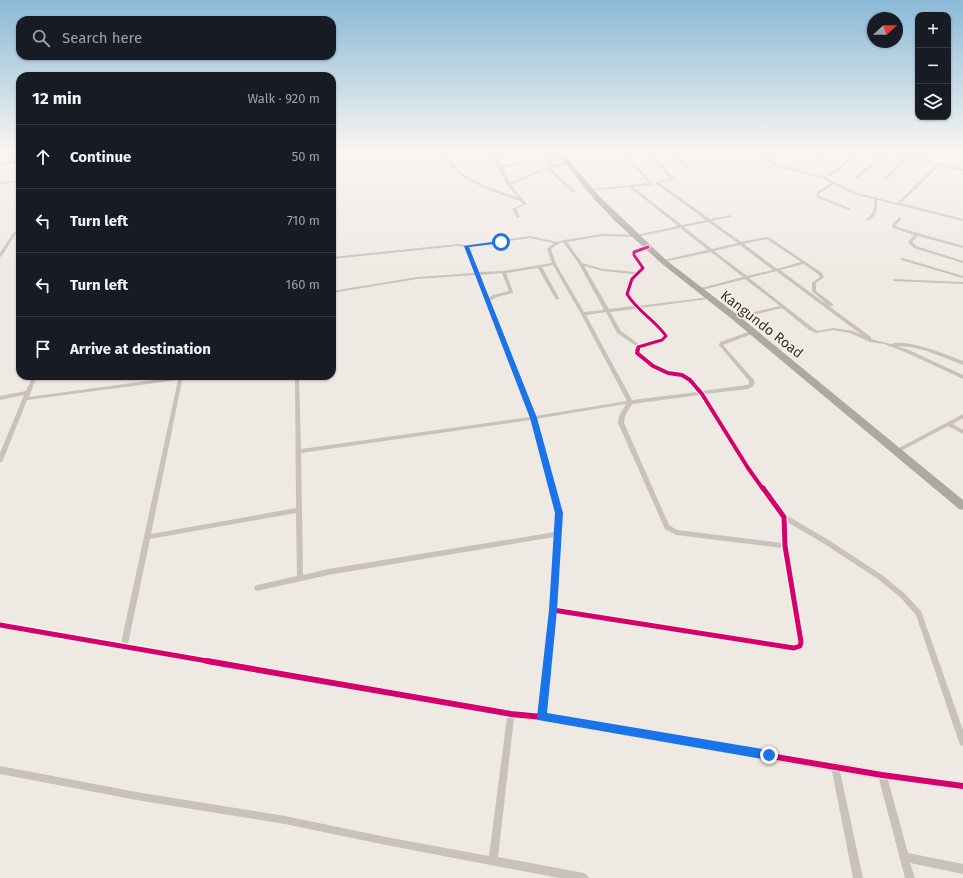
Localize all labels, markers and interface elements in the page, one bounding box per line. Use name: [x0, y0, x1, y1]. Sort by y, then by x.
north arrow: [867, 12, 903, 48]
map controls: [915, 12, 951, 120]
button: +: [915, 12, 951, 48]
search box: [16, 16, 336, 60]
icon: search: [30, 27, 52, 49]
text: Search here: [62, 29, 142, 47]
button: −: [915, 48, 951, 84]
button: layers: [915, 84, 951, 120]
text: 12 min: [32, 88, 82, 109]
text: Walk · 920 m: [247, 91, 320, 106]
icon: ahead: [32, 146, 54, 168]
text: Continue: [70, 148, 131, 166]
text: 50 m: [292, 149, 320, 164]
icon: left: [32, 210, 54, 232]
text: Turn left: [70, 212, 128, 230]
text: 710 m: [287, 213, 320, 228]
route start: [492, 233, 510, 251]
icon: left: [32, 274, 54, 296]
text: Turn left: [70, 276, 128, 294]
text: 160 m: [286, 277, 320, 292]
street label: Kangundo Road: [717, 287, 806, 362]
icon: arrive: [32, 338, 54, 360]
text: Arrive at destination: [70, 340, 211, 358]
route end: [760, 746, 778, 764]

